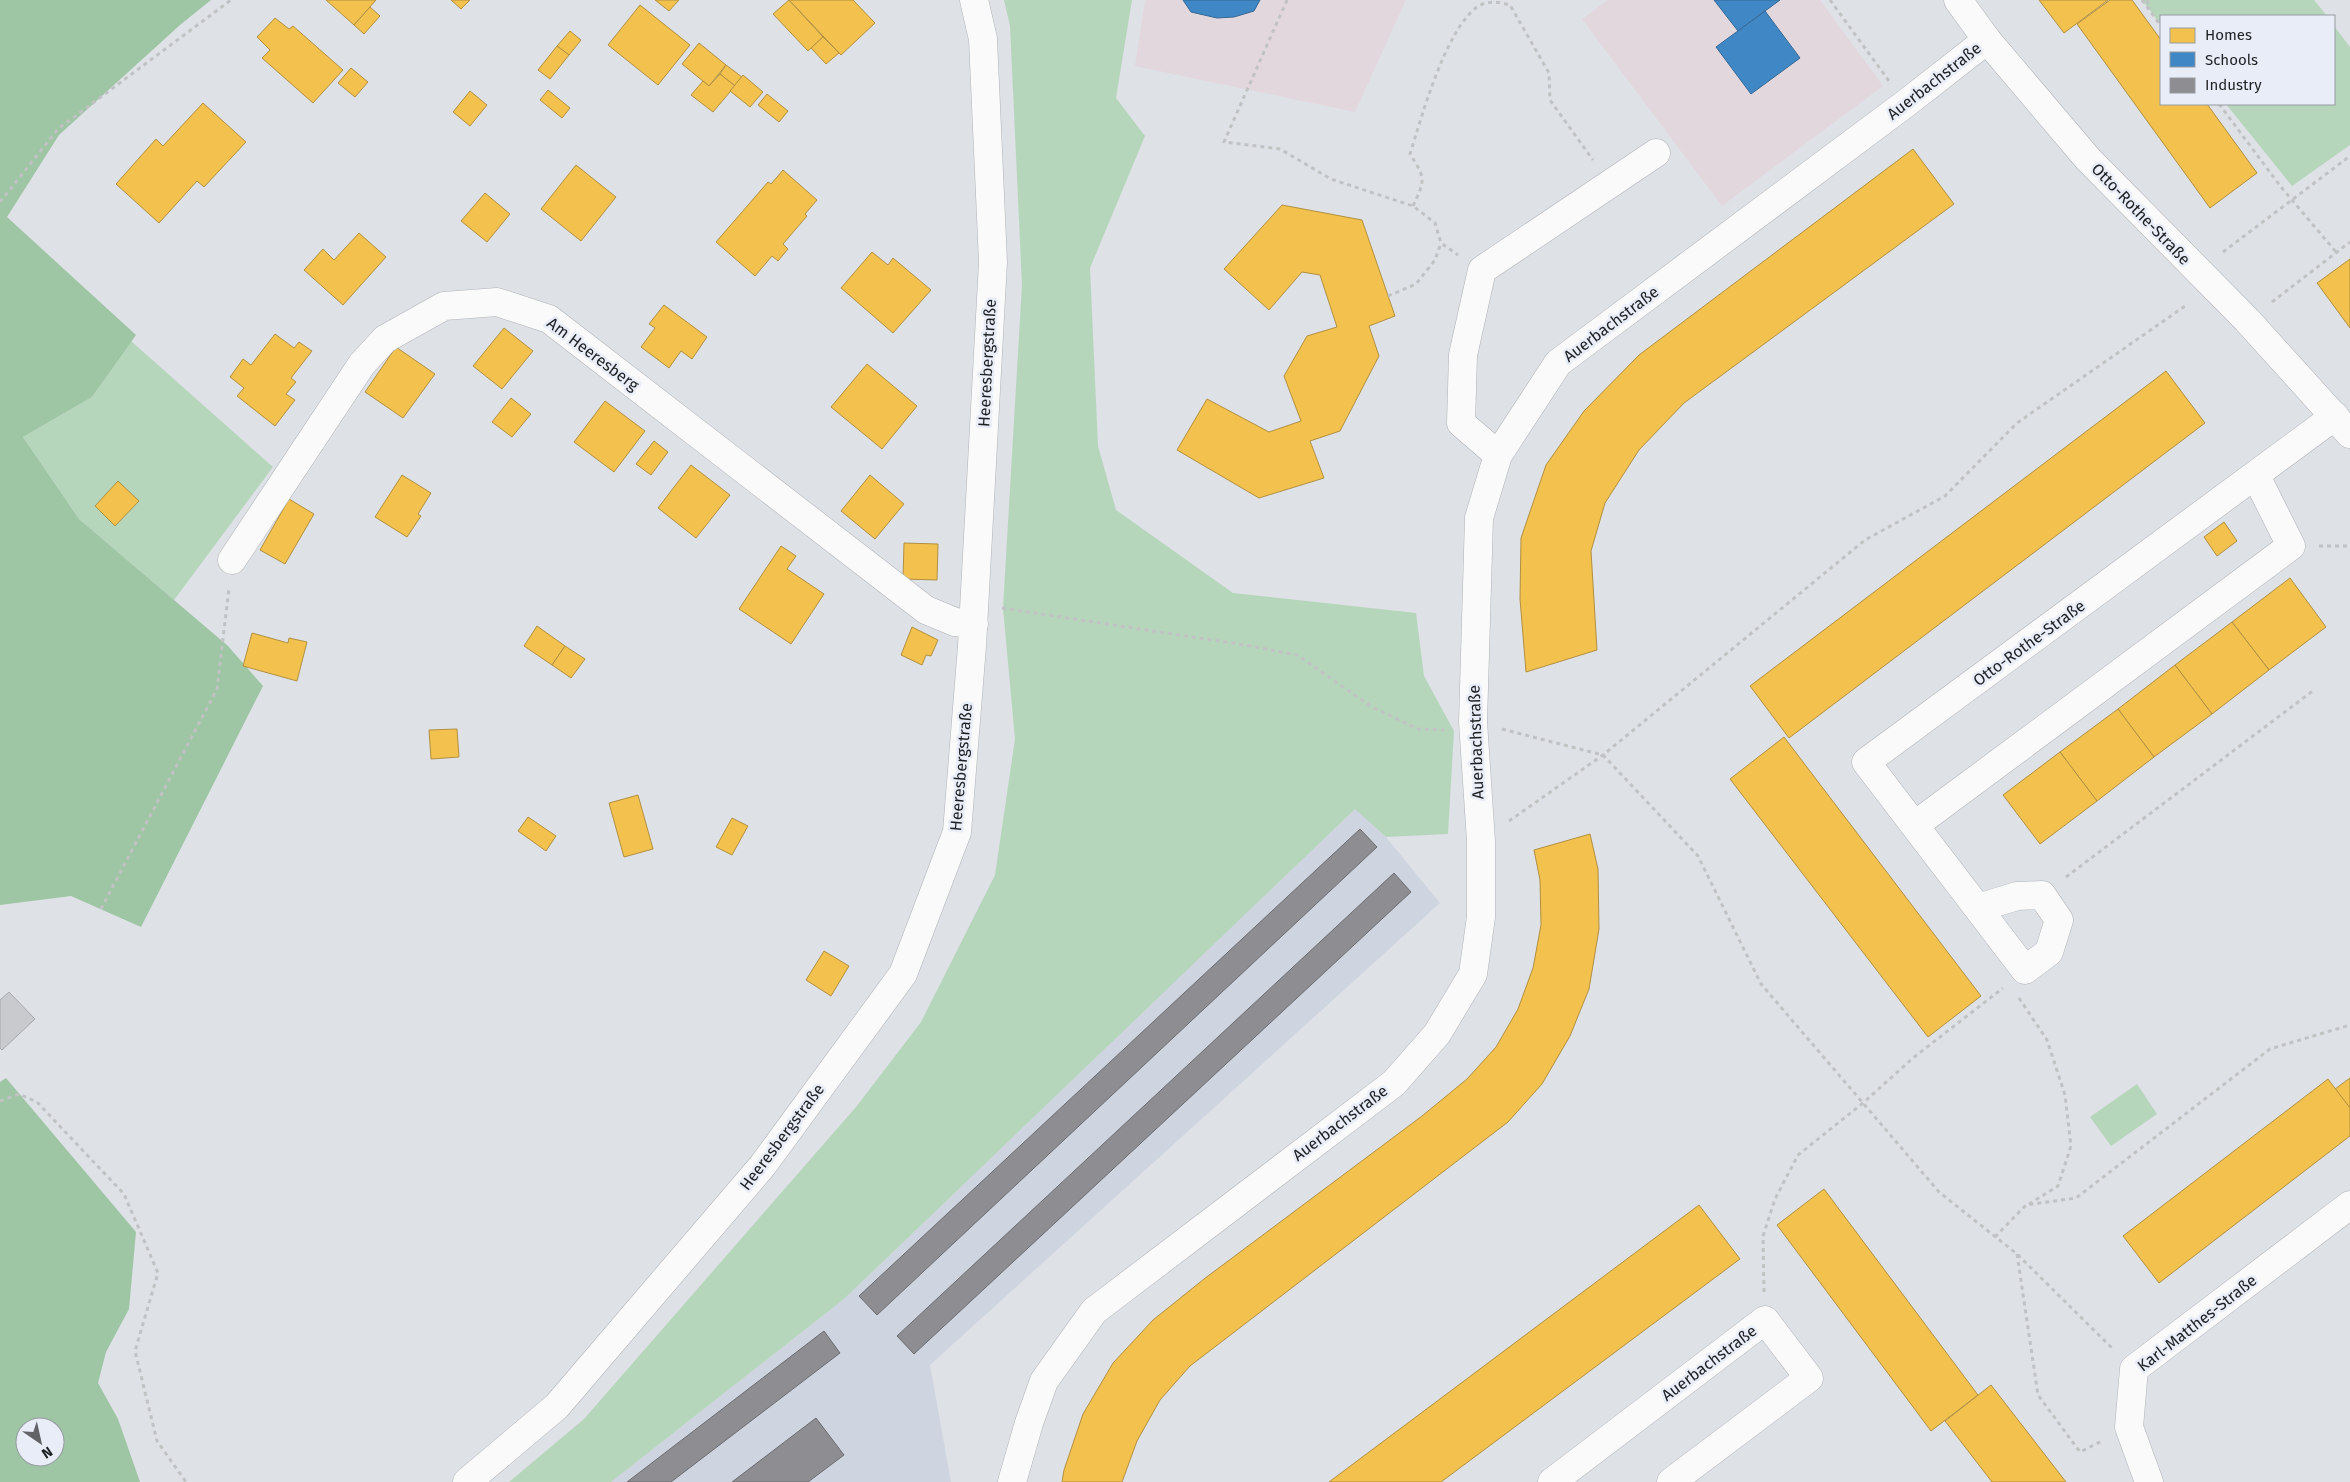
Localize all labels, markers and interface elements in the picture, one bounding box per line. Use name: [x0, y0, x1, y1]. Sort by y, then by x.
legend: [2160, 15, 2335, 105]
text: Homes: [2205, 26, 2252, 44]
street label: Auerbachstraße: [1883, 38, 1985, 124]
text: Schools: [2205, 51, 2258, 69]
text: Industry: [2205, 76, 2262, 94]
street label: Otto-Rothe-Straße: [2088, 159, 2194, 269]
street label: Auerbachstraße: [1560, 282, 1662, 366]
street label: Heeresbergstraße: [974, 298, 1000, 428]
street label: Am Heeresberg: [543, 313, 643, 395]
street label: Otto-Rothe-Straße: [1969, 596, 2089, 690]
street label: Auerbachstraße: [1465, 685, 1487, 799]
street label: Heeresbergstraße: [946, 702, 976, 832]
street label: Heeresbergstraße: [736, 1080, 828, 1194]
street label: Auerbachstraße: [1289, 1081, 1391, 1165]
street label: Karl-Matthes-Straße: [2134, 1271, 2260, 1375]
street label: Auerbachstraße: [1658, 1321, 1760, 1405]
north arrow: [15, 1417, 65, 1467]
text: N: [38, 1443, 56, 1462]

